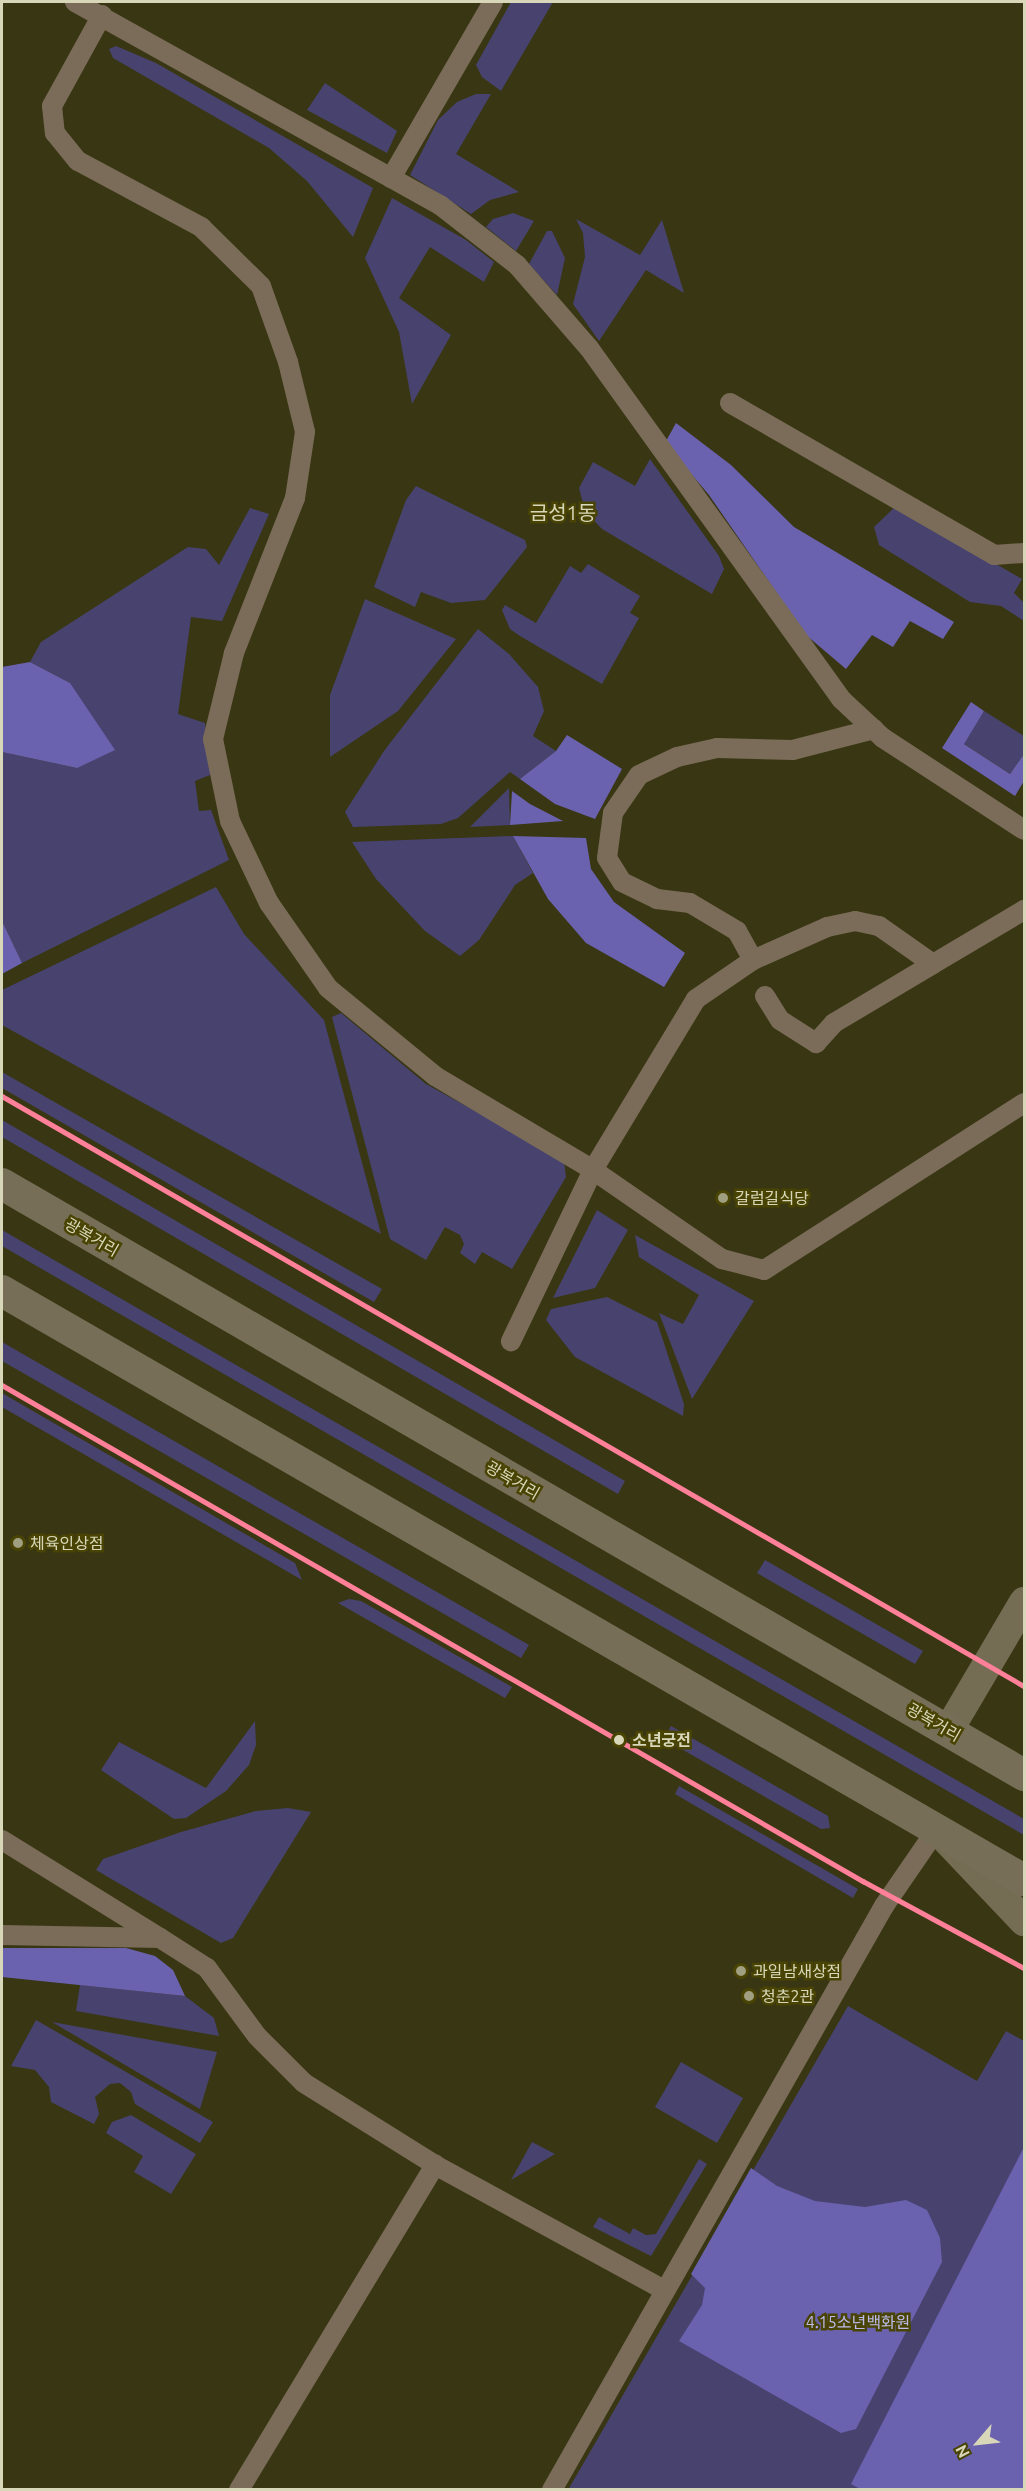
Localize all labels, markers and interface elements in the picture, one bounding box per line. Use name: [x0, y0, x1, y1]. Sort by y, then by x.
district label: 금성1동: [530, 500, 596, 524]
place label: 갈럼길식당: [735, 1188, 809, 1208]
marker: 갈럼길식당: [716, 1191, 730, 1205]
street label: 광복거리: [62, 1214, 122, 1260]
street label: 광복거리: [483, 1457, 543, 1503]
place label: 체육인상점: [30, 1533, 104, 1553]
marker: 체육인상점: [11, 1536, 25, 1550]
street label: 광복거리: [904, 1699, 964, 1745]
place label: 소년궁전: [632, 1730, 691, 1750]
marker: 소년궁전: [610, 1731, 628, 1749]
place label: 과일남새상점: [753, 1961, 841, 1981]
marker: 과일남새상점: [734, 1964, 748, 1978]
place label: 청춘2관: [761, 1986, 814, 2006]
marker: 청춘2관: [742, 1989, 756, 2003]
park label: 4.15소년백화원: [806, 2312, 910, 2332]
north arrow: [948, 2413, 1008, 2473]
text: N: [951, 2442, 973, 2461]

